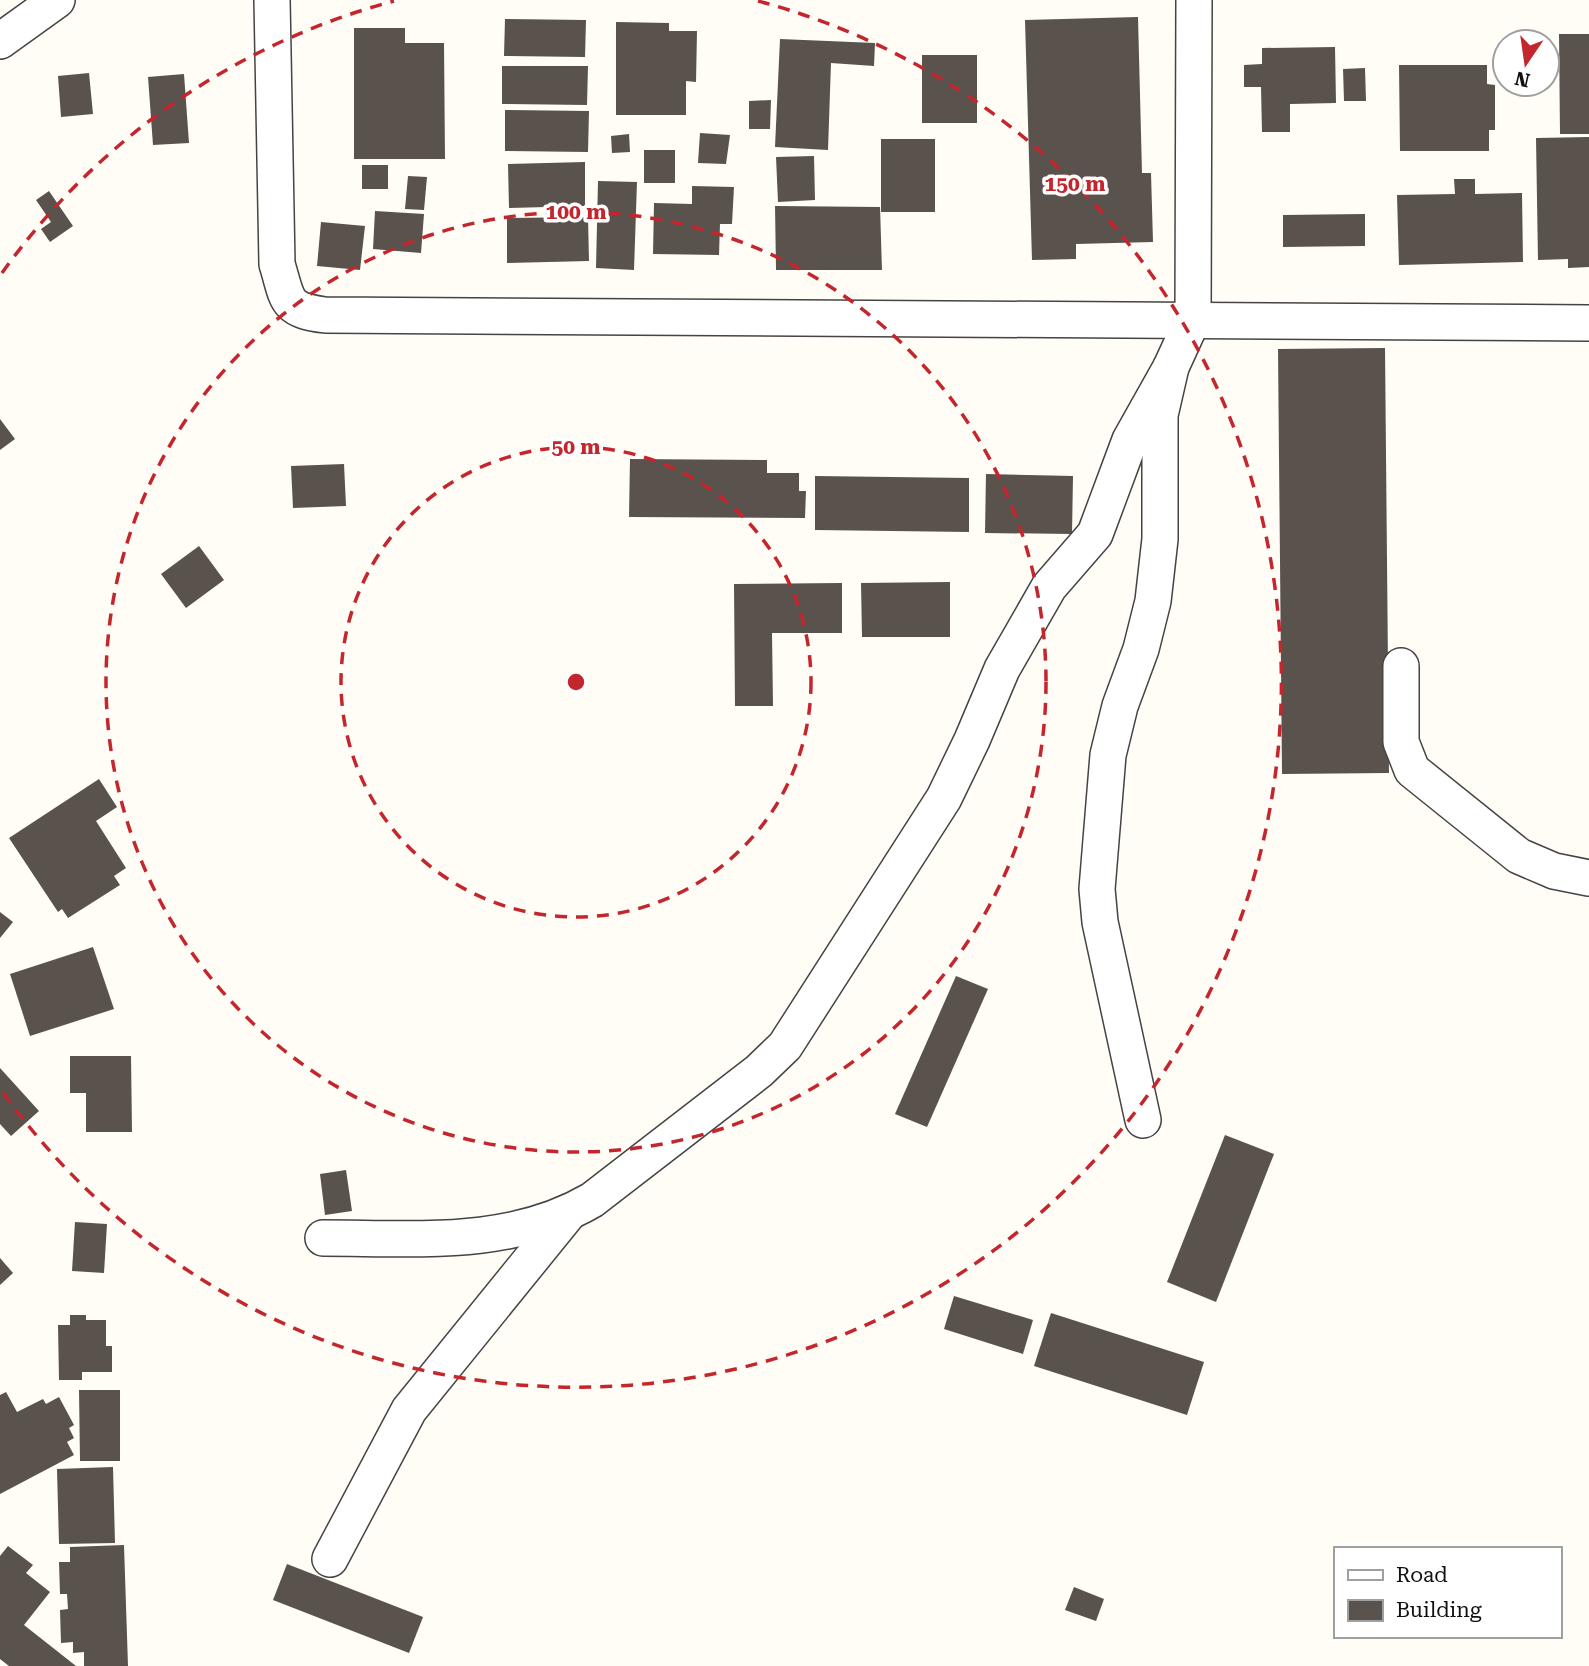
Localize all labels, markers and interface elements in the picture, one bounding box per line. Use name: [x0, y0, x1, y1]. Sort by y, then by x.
north arrow: [1491, 28, 1561, 98]
text: N: [1512, 66, 1532, 92]
text: 150 m: [1045, 172, 1105, 196]
text: 100 m: [546, 200, 606, 224]
text: 50 m: [551, 435, 601, 459]
centre of rings: [564, 670, 588, 694]
legend: [1334, 1547, 1561, 1638]
text: Road: [1396, 1563, 1448, 1587]
text: Building: [1396, 1598, 1482, 1622]

